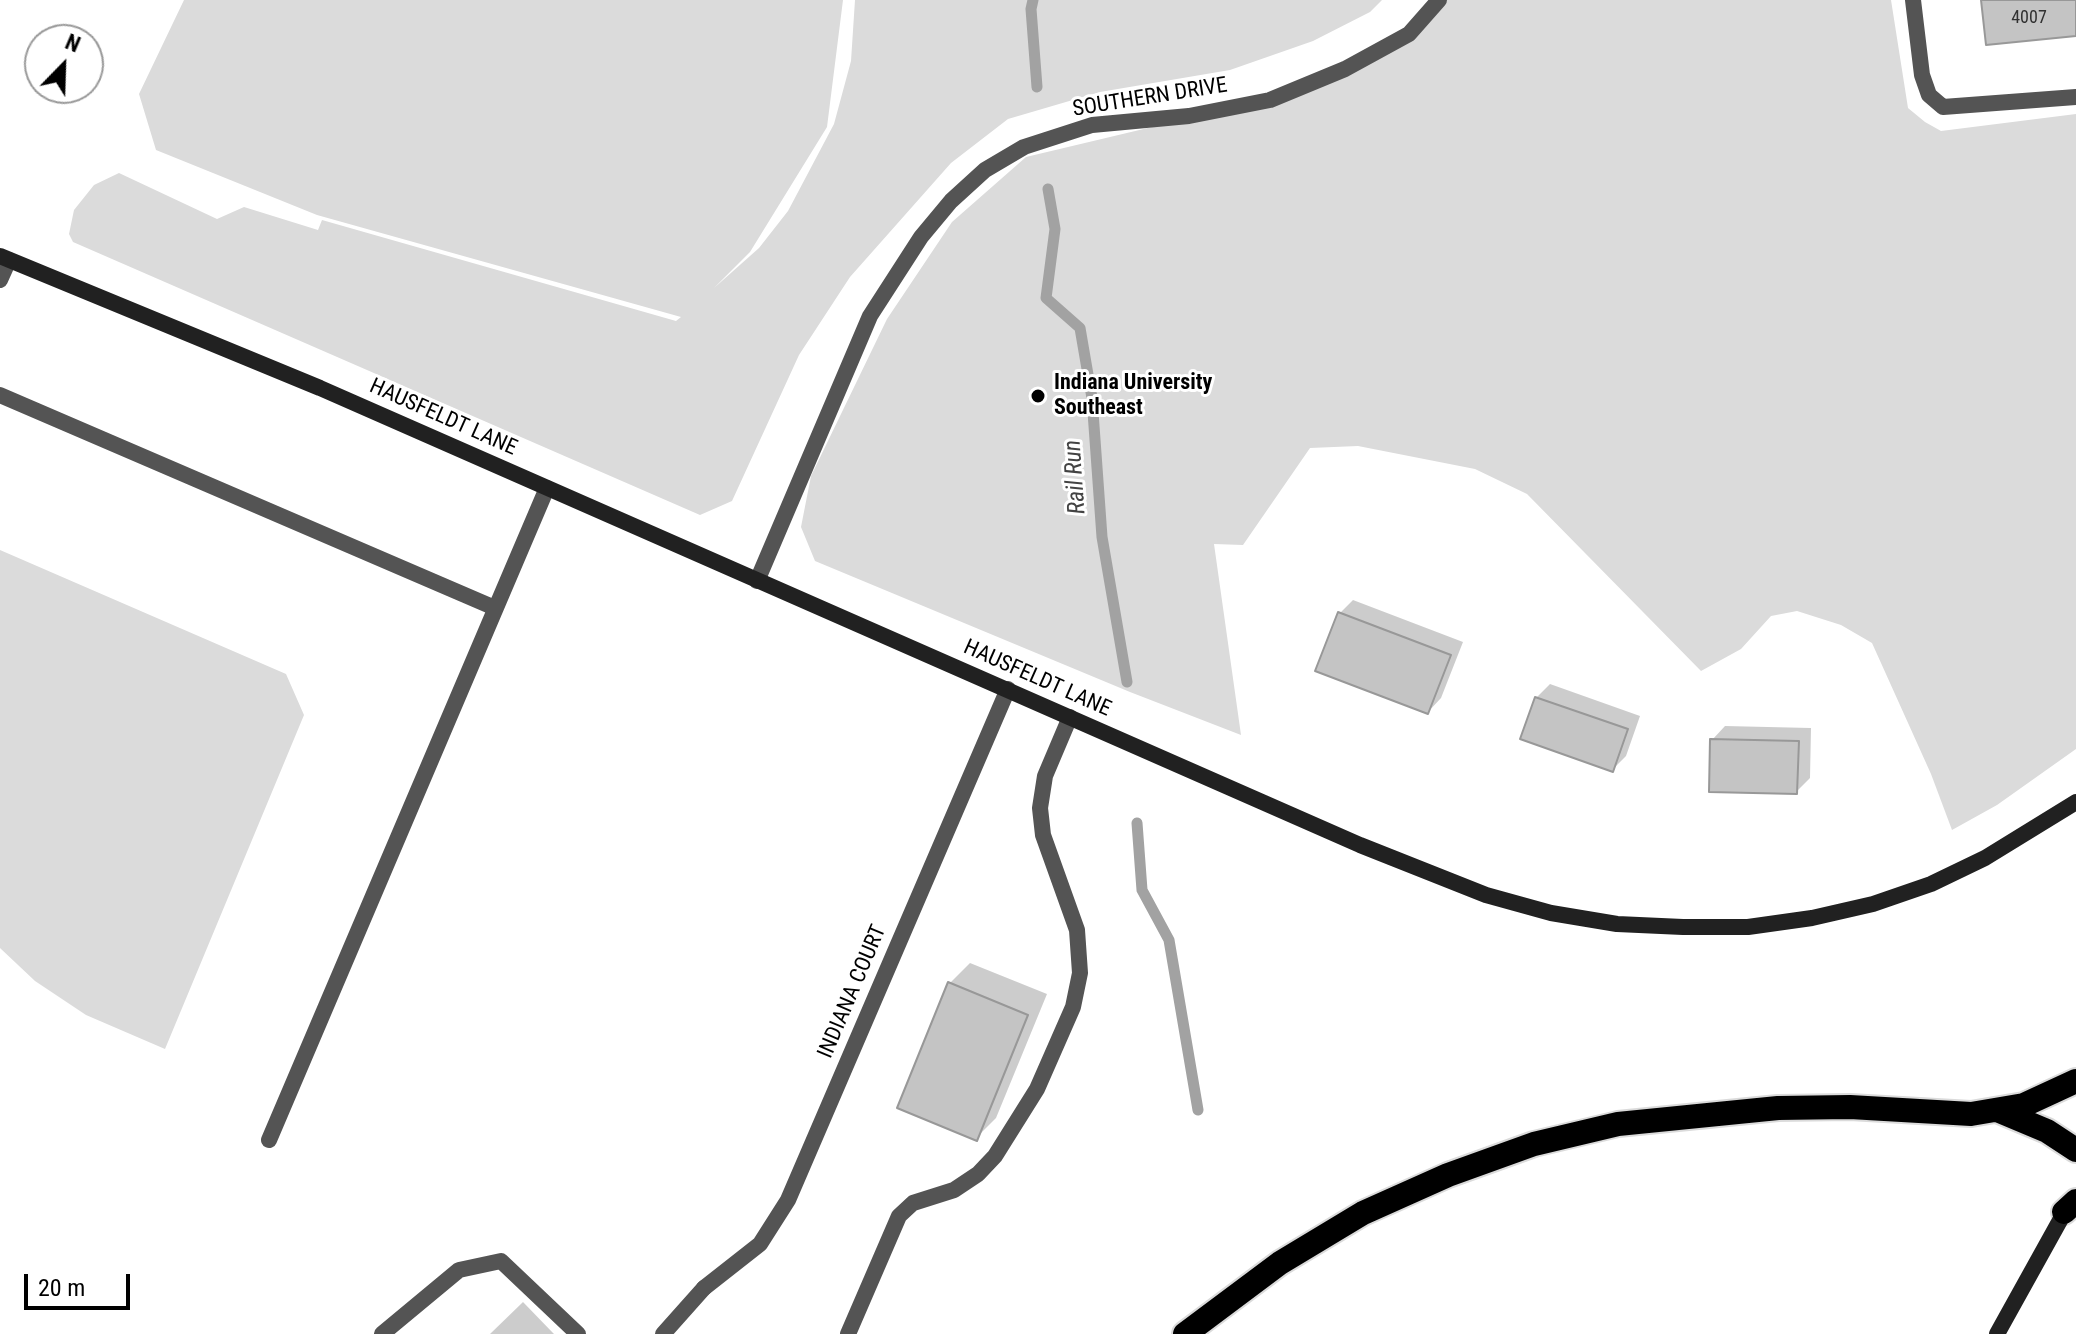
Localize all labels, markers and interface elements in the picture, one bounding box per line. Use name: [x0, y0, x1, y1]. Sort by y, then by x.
house number: 4007: [2011, 7, 2047, 29]
north arrow: [24, 24, 104, 104]
text: N: [62, 29, 84, 57]
street label: SOUTHERN DRIVE: [1071, 73, 1229, 123]
place label: Indiana University Southeast: [1054, 370, 1212, 422]
street label: HAUSFELDT LANE: [365, 374, 521, 462]
marker: Indiana University Southeast: [1029, 387, 1047, 405]
water label: Rail Run: [1059, 439, 1093, 515]
street label: HAUSFELDT LANE: [959, 635, 1115, 723]
street label: INDIANA COURT: [813, 922, 893, 1062]
scale bar: [28, 1258, 134, 1308]
text: 20 m: [38, 1274, 85, 1302]

